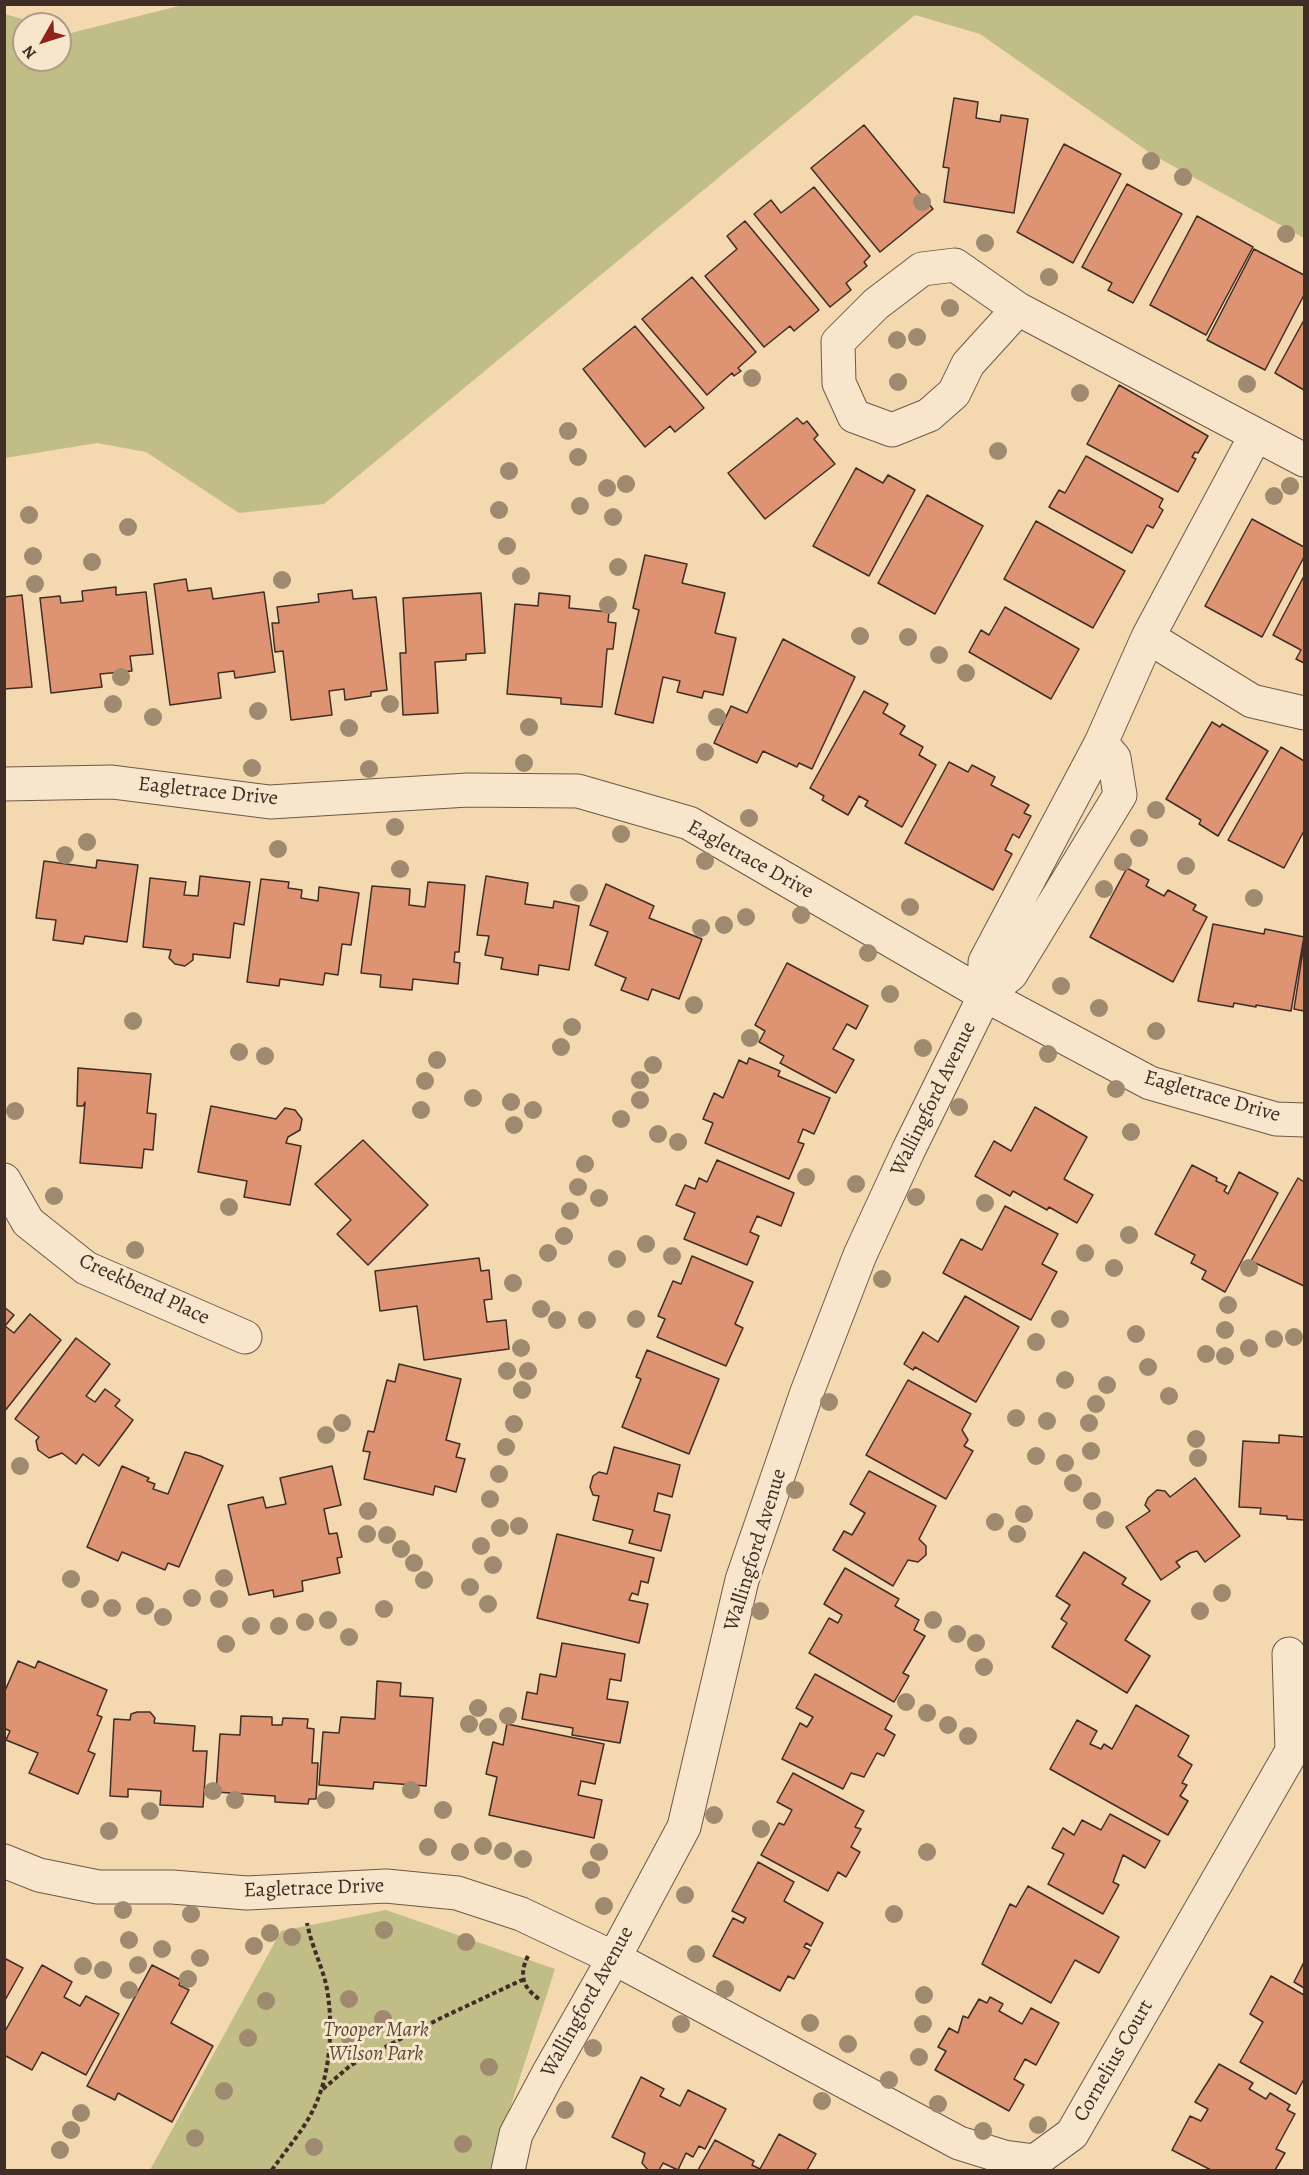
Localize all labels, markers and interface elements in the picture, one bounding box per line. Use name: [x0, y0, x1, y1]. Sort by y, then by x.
north arrow: [12, 12, 72, 72]
text: N: [17, 41, 42, 64]
street label: Eagletrace Drive: [137, 772, 279, 812]
street label: Eagletrace Drive: [682, 815, 818, 905]
street label: Wallingford Avenue: [886, 1018, 982, 1180]
street label: Eagletrace Drive: [1141, 1065, 1283, 1129]
street label: Creekbend Place: [75, 1249, 213, 1331]
street label: Wallingford Avenue: [719, 1466, 793, 1634]
street label: Eagletrace Drive: [243, 1874, 385, 1904]
street label: Wallingford Avenue: [536, 1922, 640, 2082]
street label: Cornelius Court: [1069, 1996, 1159, 2126]
park label: Trooper Mark Wilson Park: [323, 2018, 429, 2068]

